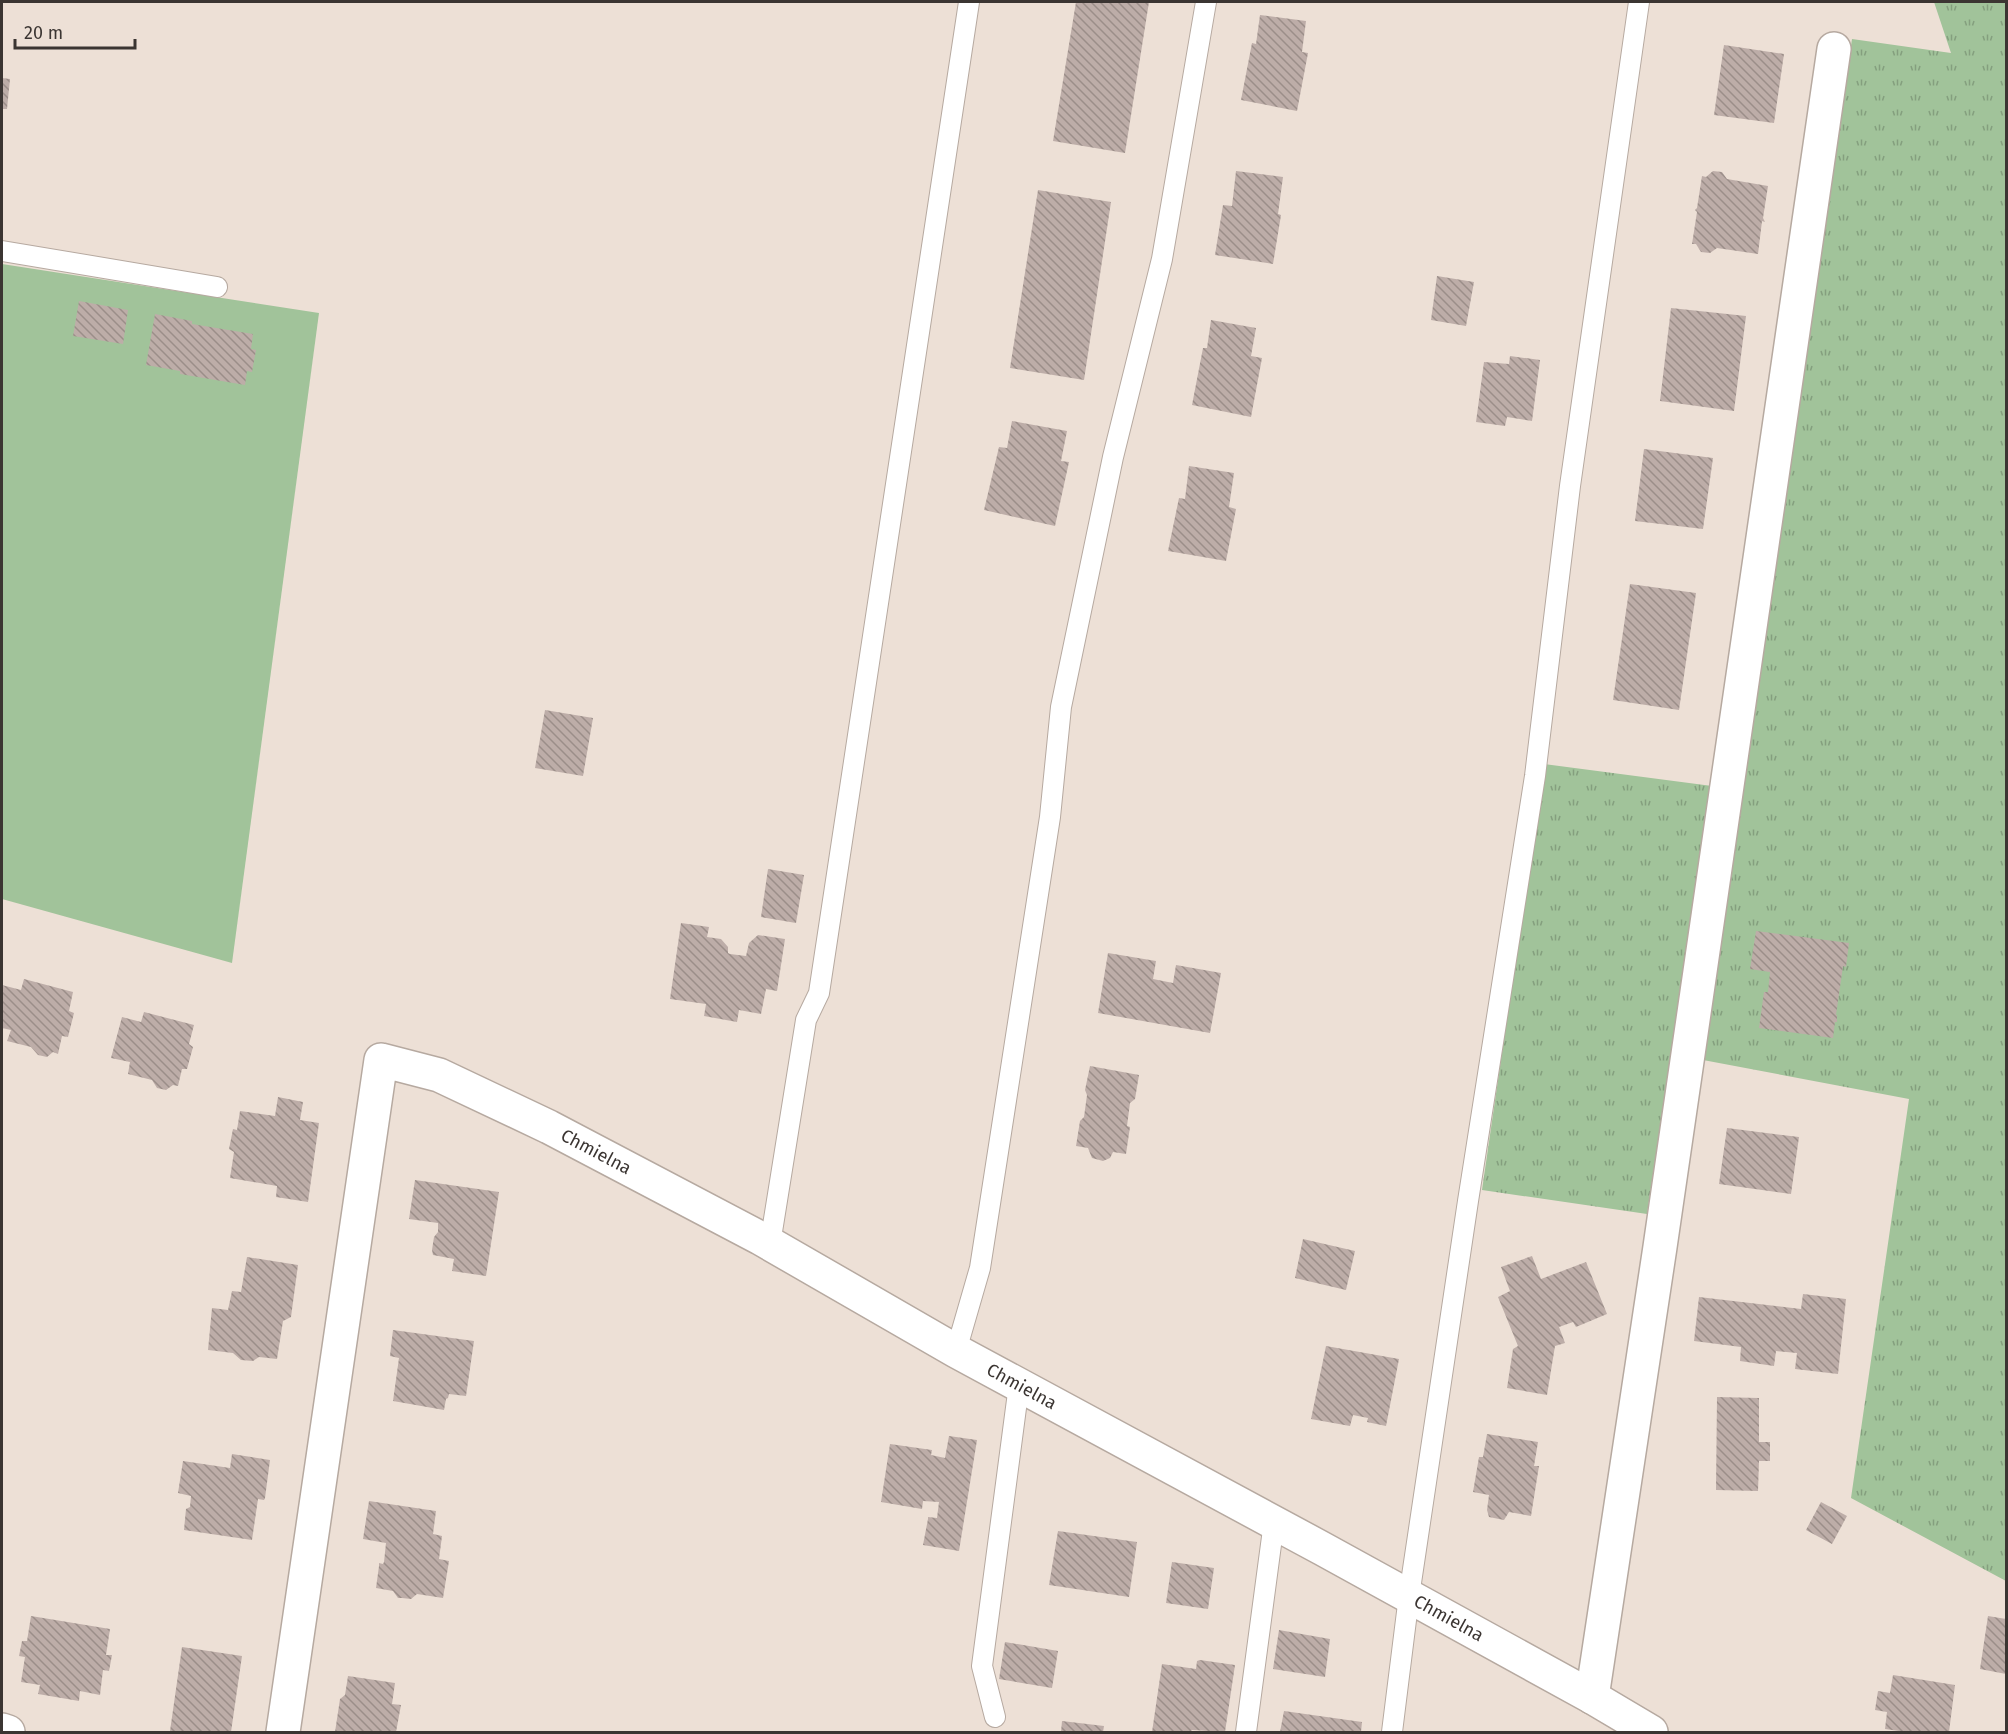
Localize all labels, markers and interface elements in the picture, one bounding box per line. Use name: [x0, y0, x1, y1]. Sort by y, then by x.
scale bar: [15, 12, 135, 50]
text: 20 m: [24, 22, 63, 44]
street label: Chmielna: [557, 1124, 635, 1179]
street label: Chmielna: [983, 1359, 1061, 1414]
street label: Chmielna: [1410, 1590, 1488, 1646]

